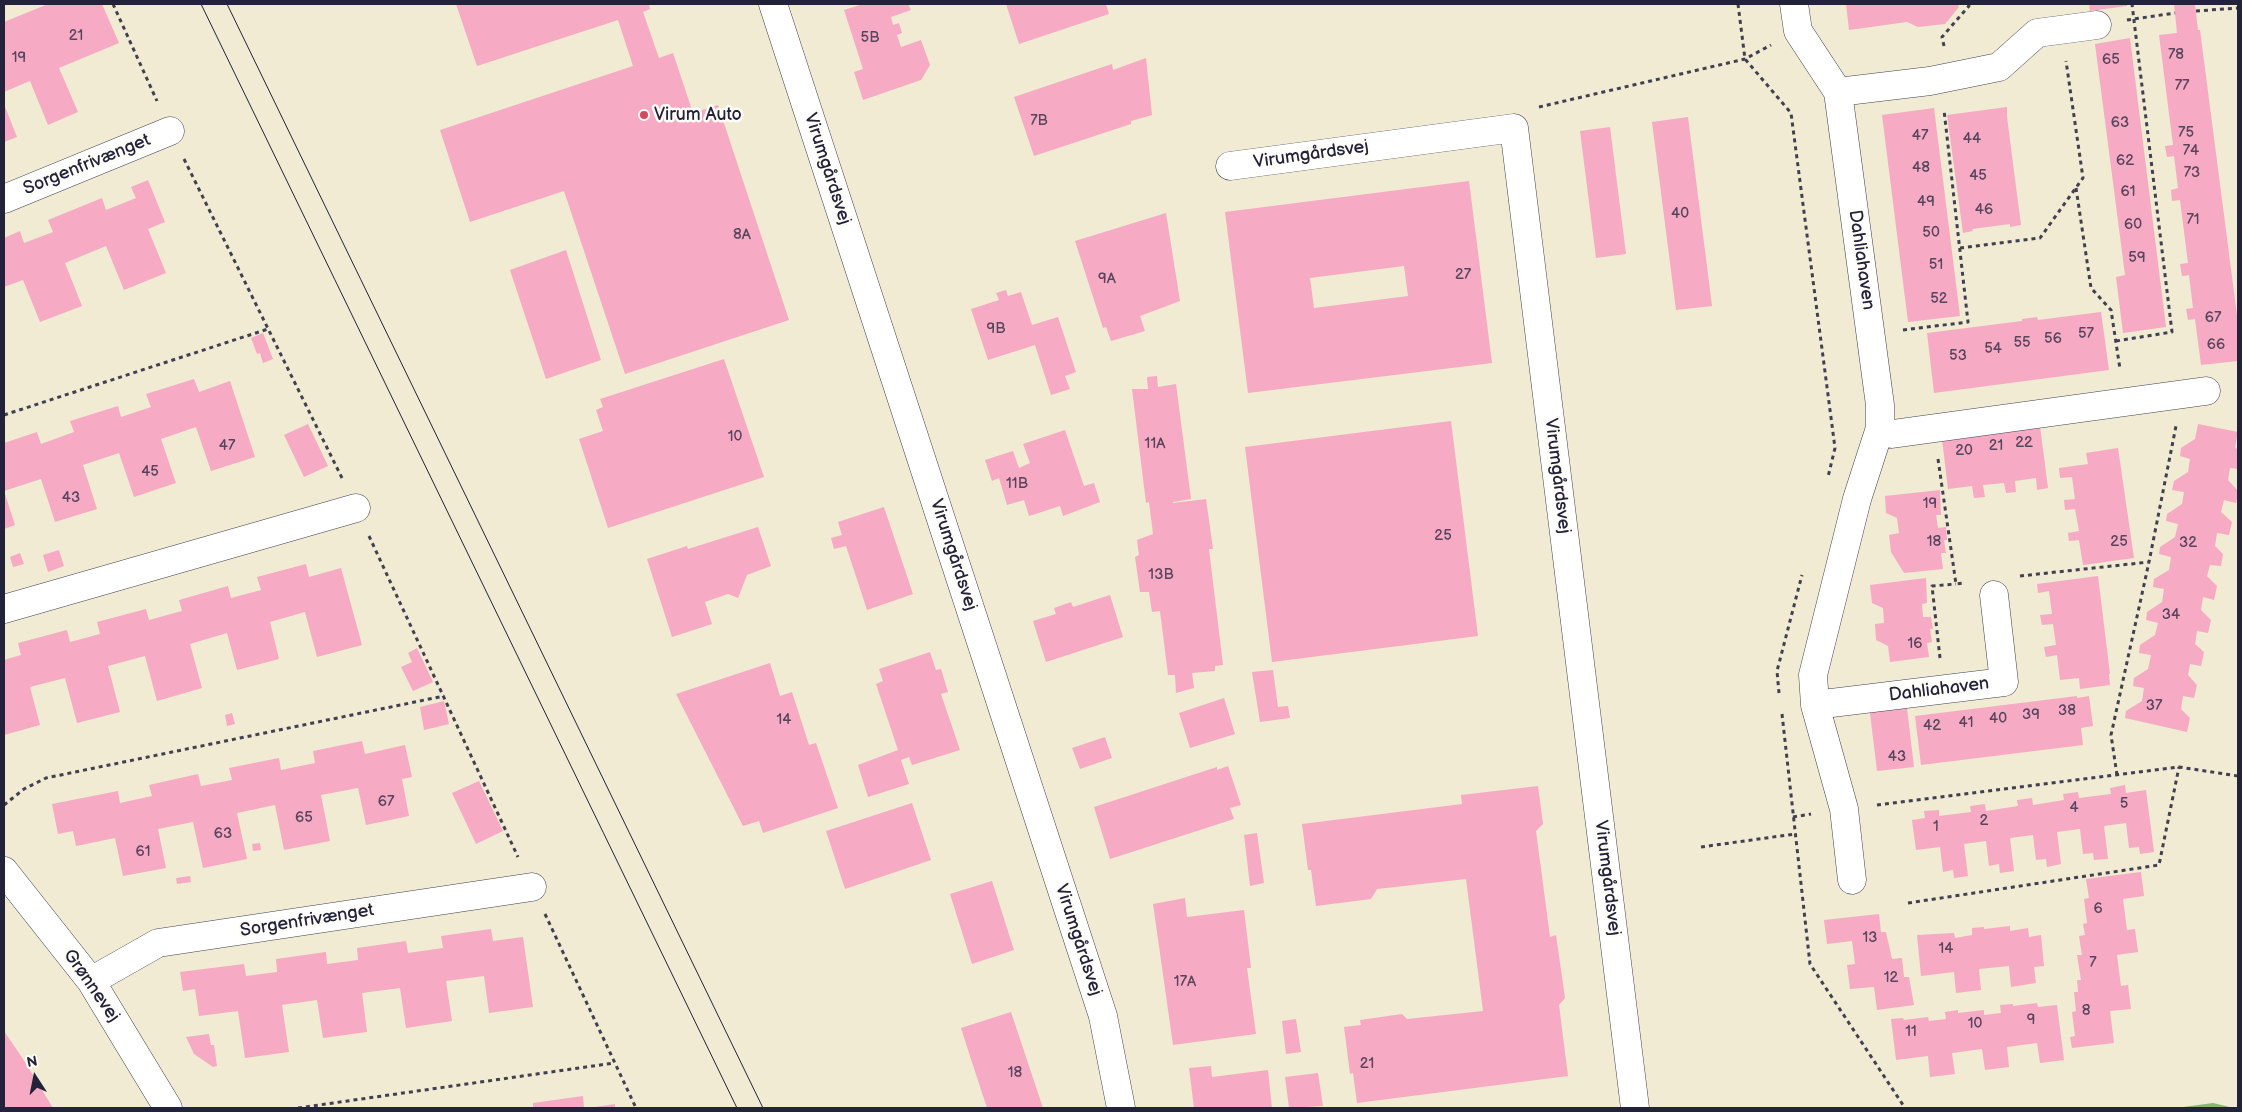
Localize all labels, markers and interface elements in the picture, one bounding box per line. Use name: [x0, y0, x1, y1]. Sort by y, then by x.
house number: 21: [69, 27, 83, 45]
house number: 5B: [861, 29, 879, 47]
house number: 78: [2168, 46, 2184, 64]
house number: 19: [12, 49, 26, 67]
house number: 65: [2102, 51, 2120, 69]
house number: 77: [2175, 77, 2189, 95]
place label: Virum Auto: [654, 104, 742, 126]
marker: Virum Auto: [638, 109, 650, 121]
street label: Virumgårdsvej: [799, 110, 855, 228]
house number: 7B: [1030, 112, 1048, 130]
house number: 63: [2111, 114, 2129, 132]
house number: 75: [2178, 124, 2194, 142]
house number: 47: [1912, 127, 1928, 145]
street label: Sorgenfrivænget: [20, 130, 154, 200]
house number: 44: [1963, 130, 1981, 148]
street label: Virumgårdsvej: [1252, 136, 1370, 174]
house number: 74: [2183, 142, 2199, 160]
house number: 62: [2116, 152, 2134, 170]
house number: 48: [1912, 159, 1930, 177]
house number: 73: [2184, 164, 2200, 182]
house number: 45: [1969, 167, 1987, 185]
house number: 61: [2121, 183, 2135, 201]
house number: 49: [1917, 193, 1935, 211]
house number: 46: [1975, 201, 1993, 219]
house number: 40: [1671, 205, 1689, 223]
street label: Dahliahaven: [1843, 209, 1879, 311]
house number: 71: [2186, 211, 2200, 229]
house number: 60: [2124, 216, 2142, 234]
house number: 50: [1922, 224, 1940, 242]
house number: 8A: [733, 226, 751, 244]
house number: 59: [2128, 249, 2146, 267]
house number: 51: [1929, 256, 1943, 274]
house number: 27: [1455, 266, 1471, 284]
house number: 9A: [1098, 270, 1116, 288]
house number: 52: [1930, 290, 1948, 308]
house number: 67: [2205, 309, 2221, 327]
house number: 9B: [987, 320, 1005, 338]
house number: 57: [2078, 325, 2094, 343]
house number: 56: [2044, 330, 2062, 348]
house number: 55: [2013, 334, 2031, 352]
house number: 66: [2207, 336, 2225, 354]
house number: 54: [1984, 340, 2002, 358]
house number: 53: [1949, 347, 1967, 365]
street label: Virumgårdsvej: [1539, 417, 1575, 535]
house number: 10: [728, 428, 742, 446]
house number: 22: [2015, 434, 2033, 452]
house number: 11A: [1145, 435, 1165, 453]
house number: 47: [219, 437, 235, 455]
house number: 21: [1989, 437, 2003, 455]
house number: 20: [1955, 442, 1973, 460]
house number: 45: [141, 463, 159, 481]
house number: 11B: [1006, 475, 1028, 493]
house number: 43: [62, 489, 80, 507]
house number: 19: [1923, 495, 1937, 513]
street label: Virumgårdsvej: [925, 496, 981, 614]
house number: 25: [1434, 527, 1452, 545]
house number: 18: [1927, 533, 1941, 551]
house number: 25: [2110, 533, 2128, 551]
house number: 32: [2179, 534, 2197, 552]
house number: 13B: [1148, 566, 1174, 584]
house number: 34: [2162, 606, 2180, 624]
house number: 16: [1908, 635, 1922, 653]
street label: Dahliahaven: [1888, 673, 1990, 707]
house number: 37: [2146, 697, 2162, 715]
house number: 38: [2058, 702, 2076, 720]
house number: 39: [2022, 706, 2040, 724]
house number: 40: [1989, 710, 2007, 728]
house number: 14: [777, 711, 791, 729]
house number: 41: [1959, 714, 1973, 732]
house number: 42: [1923, 717, 1941, 735]
house number: 43: [1888, 748, 1906, 766]
house number: 67: [378, 793, 394, 811]
house number: 5: [2120, 795, 2128, 813]
house number: 4: [2069, 799, 2079, 817]
house number: 65: [295, 809, 313, 827]
house number: 2: [1980, 812, 1988, 830]
house number: 1: [1933, 818, 1939, 836]
street label: Virumgårdsvej: [1589, 819, 1625, 937]
house number: 63: [214, 825, 232, 843]
house number: 61: [136, 843, 150, 861]
street label: Virumgårdsvej: [1050, 881, 1106, 999]
street label: Sorgenfrivænget: [239, 900, 375, 942]
house number: 6: [2093, 900, 2103, 918]
house number: 13: [1862, 929, 1878, 947]
house number: 14: [1939, 940, 1953, 958]
street label: Grønnevej: [58, 945, 124, 1027]
house number: 7: [2089, 954, 2097, 972]
house number: 12: [1884, 969, 1898, 987]
house number: 17A: [1174, 973, 1196, 991]
house number: 8: [2082, 1002, 2090, 1020]
house number: 9: [2027, 1011, 2035, 1029]
house number: 10: [1968, 1015, 1982, 1033]
house number: 11: [1905, 1023, 1917, 1041]
north arrow: [10, 1052, 60, 1102]
text: N: [25, 1052, 39, 1071]
house number: 21: [1360, 1055, 1374, 1073]
house number: 18: [1008, 1064, 1022, 1082]

